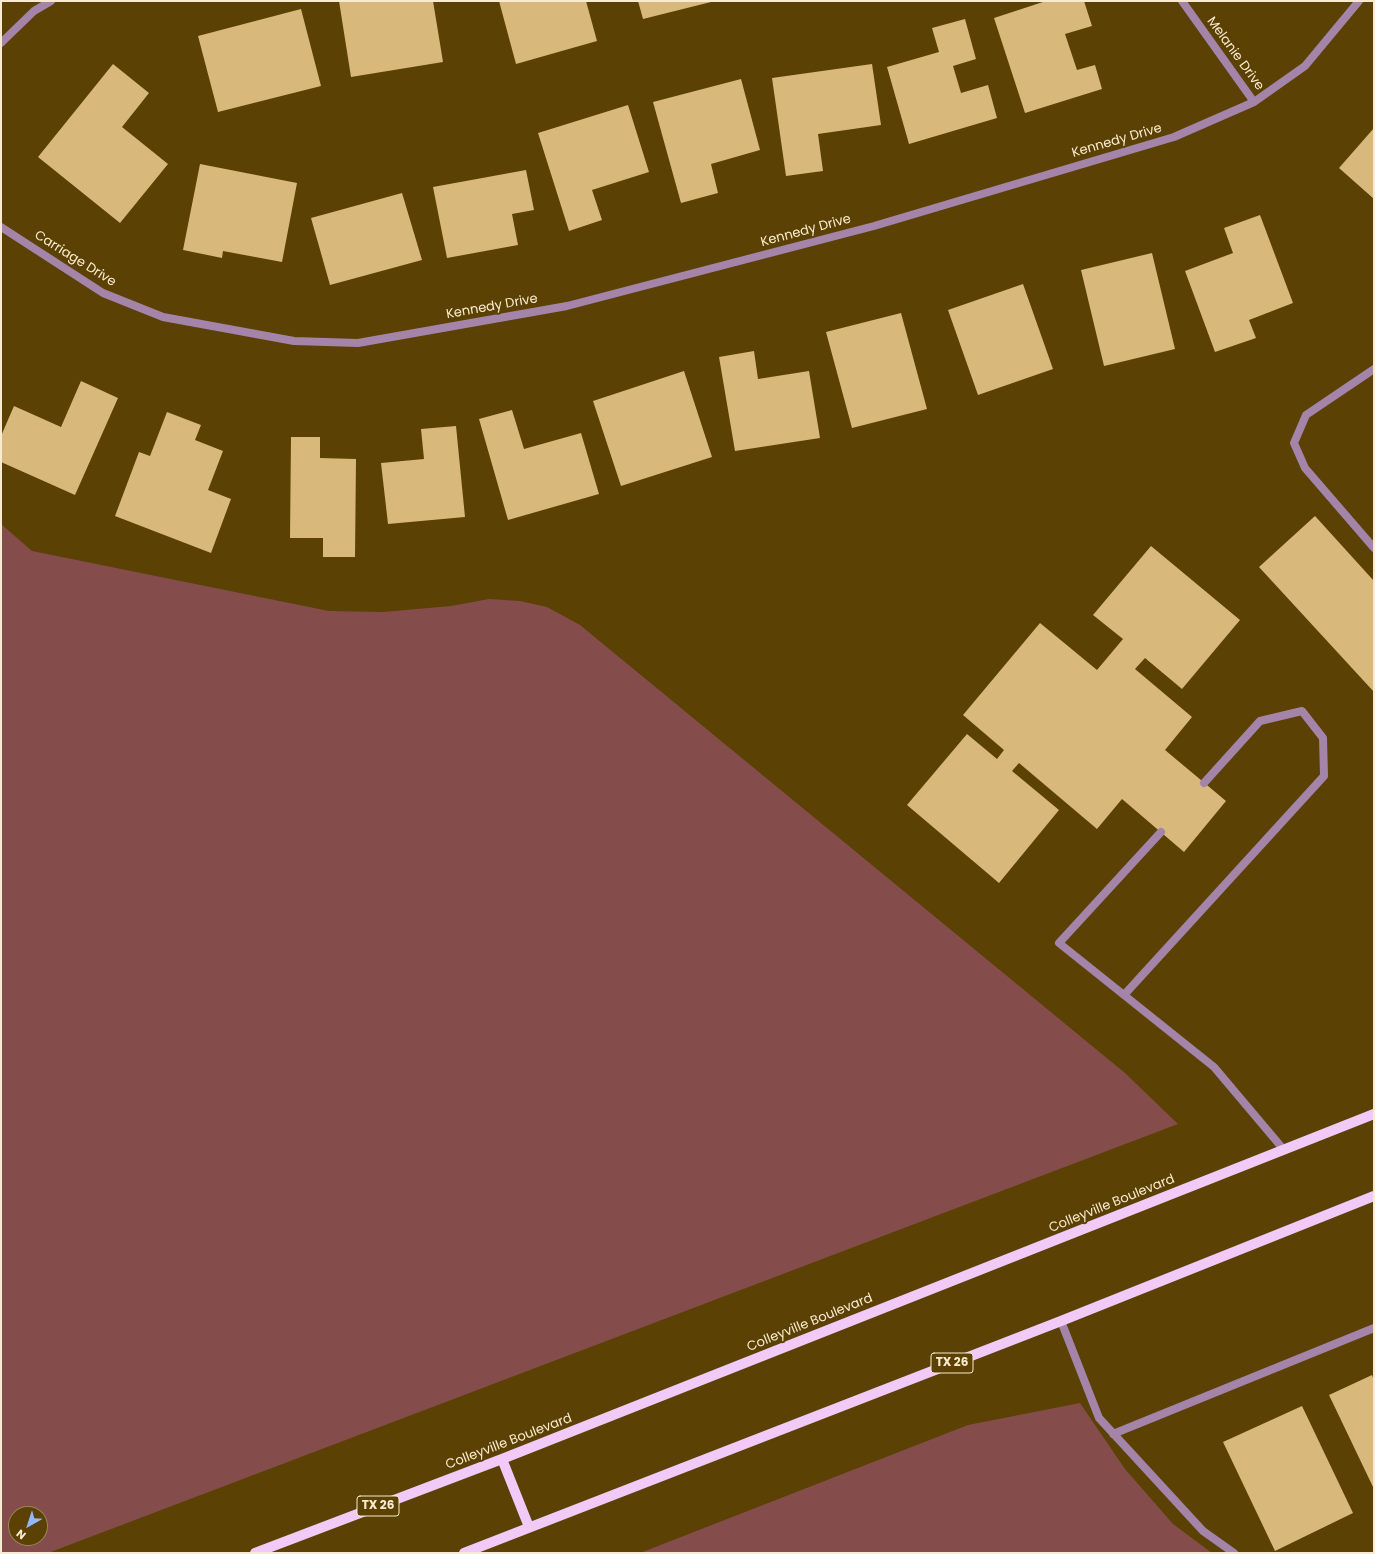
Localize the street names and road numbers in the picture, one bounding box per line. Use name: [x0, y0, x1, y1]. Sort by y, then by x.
street label: Melanie Drive: [1203, 14, 1267, 94]
street label: Kennedy Drive: [1070, 121, 1164, 161]
street label: Kennedy Drive: [759, 211, 853, 251]
street label: Carriage Drive: [31, 228, 119, 290]
street label: Kennedy Drive: [445, 291, 539, 323]
street label: Colleyville Boulevard: [1047, 1172, 1177, 1236]
street label: Colleyville Boulevard: [745, 1291, 875, 1355]
road number: TX 26: [931, 1353, 973, 1373]
street label: Colleyville Boulevard: [444, 1411, 574, 1473]
road number: TX 26: [357, 1496, 399, 1516]

